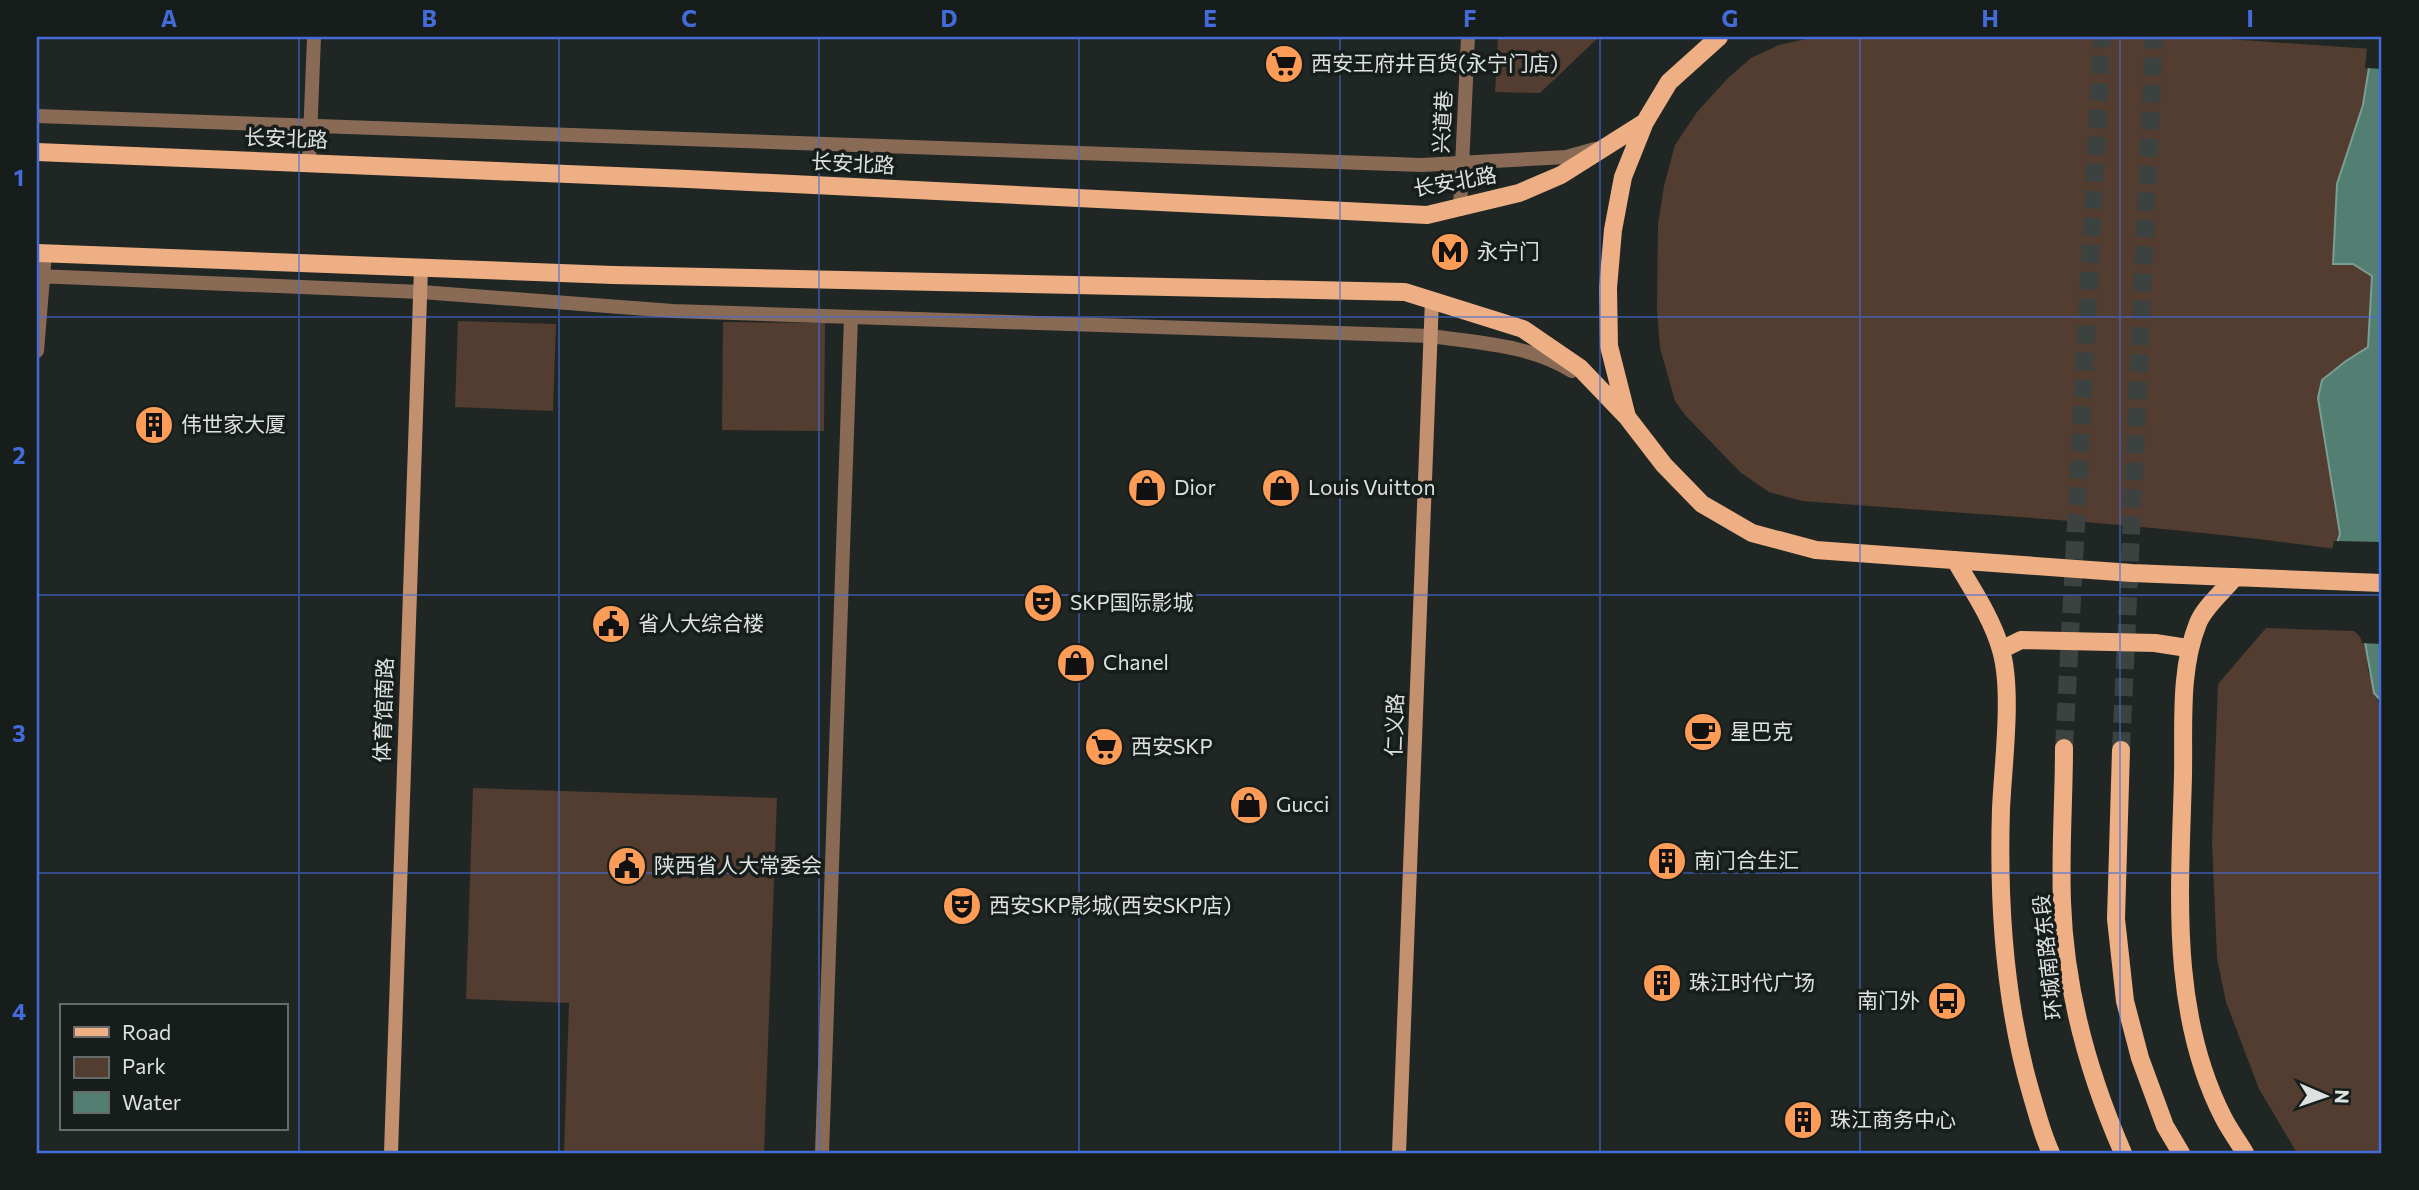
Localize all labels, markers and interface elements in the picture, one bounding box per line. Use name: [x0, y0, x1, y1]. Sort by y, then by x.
text: A: [161, 4, 178, 32]
text: B: [421, 4, 437, 32]
text: C: [681, 4, 697, 32]
text: D: [941, 4, 958, 32]
text: E: [1203, 4, 1217, 32]
text: F: [1463, 4, 1477, 32]
text: G: [1722, 4, 1738, 32]
text: H: [1981, 4, 1999, 32]
text: I: [2246, 4, 2254, 32]
supermarket icon: 西安王府井百货(永宁门店): [1263, 43, 1305, 85]
place label: 西安王府井百货(永宁门店): [1311, 50, 1558, 75]
street label: 兴道巷: [1427, 90, 1456, 154]
street label: 长安北路: [244, 124, 328, 151]
street label: 长安北路: [810, 148, 896, 177]
street label: 长安北路: [1411, 161, 1498, 200]
text: 1: [14, 163, 24, 191]
metro station icon: 永宁门: [1429, 231, 1471, 273]
place label: 永宁门: [1477, 238, 1540, 263]
building icon: 伟世家大厦: [133, 404, 175, 446]
place label: 伟世家大厦: [181, 411, 286, 436]
text: 2: [12, 441, 26, 469]
shop icon: Dior: [1126, 467, 1168, 509]
shop icon: Louis Vuitton: [1260, 467, 1302, 509]
place label: Dior: [1174, 474, 1216, 499]
place label: Louis Vuitton: [1308, 474, 1435, 499]
theatre icon: SKP国际影城: [1022, 582, 1064, 624]
place label: SKP国际影城: [1070, 589, 1194, 614]
public building icon: 省人大综合楼: [590, 603, 632, 645]
place label: 省人大综合楼: [638, 610, 764, 635]
shop icon: Chanel: [1055, 642, 1097, 684]
place label: Chanel: [1103, 649, 1169, 674]
street label: 体育馆南路: [368, 657, 397, 763]
street label: 仁义路: [1380, 693, 1407, 757]
cafe icon: 星巴克: [1682, 711, 1724, 753]
place label: 星巴克: [1730, 718, 1793, 743]
text: 3: [12, 719, 26, 747]
supermarket icon: 西安SKP: [1083, 726, 1125, 768]
place label: 西安SKP: [1131, 733, 1213, 758]
shop icon: Gucci: [1228, 784, 1270, 826]
place label: Gucci: [1276, 791, 1329, 816]
building icon: 南门合生汇: [1646, 840, 1688, 882]
public building icon: 陕西省人大常委会: [606, 845, 648, 887]
place label: 南门合生汇: [1694, 847, 1799, 872]
place label: 陕西省人大常委会: [654, 852, 822, 877]
theatre icon: 西安SKP影城(西安SKP店): [941, 885, 983, 927]
place label: 西安SKP影城(西安SKP店): [989, 892, 1231, 917]
street label: 环城南路东段: [2027, 893, 2066, 1021]
building icon: 珠江时代广场: [1641, 962, 1683, 1004]
place label: 珠江时代广场: [1689, 969, 1815, 994]
bus stop icon: 南门外: [1926, 980, 1968, 1022]
place label: 南门外: [1857, 987, 1920, 1012]
text: 4: [12, 997, 26, 1025]
legend: [60, 1004, 287, 1130]
text: Road: [122, 1019, 171, 1044]
text: Park: [122, 1053, 166, 1078]
north arrow: [2290, 1060, 2360, 1130]
text: Water: [122, 1089, 181, 1114]
text: N: [2331, 1089, 2354, 1104]
building icon: 珠江商务中心: [1782, 1099, 1824, 1141]
place label: 珠江商务中心: [1830, 1106, 1956, 1131]

